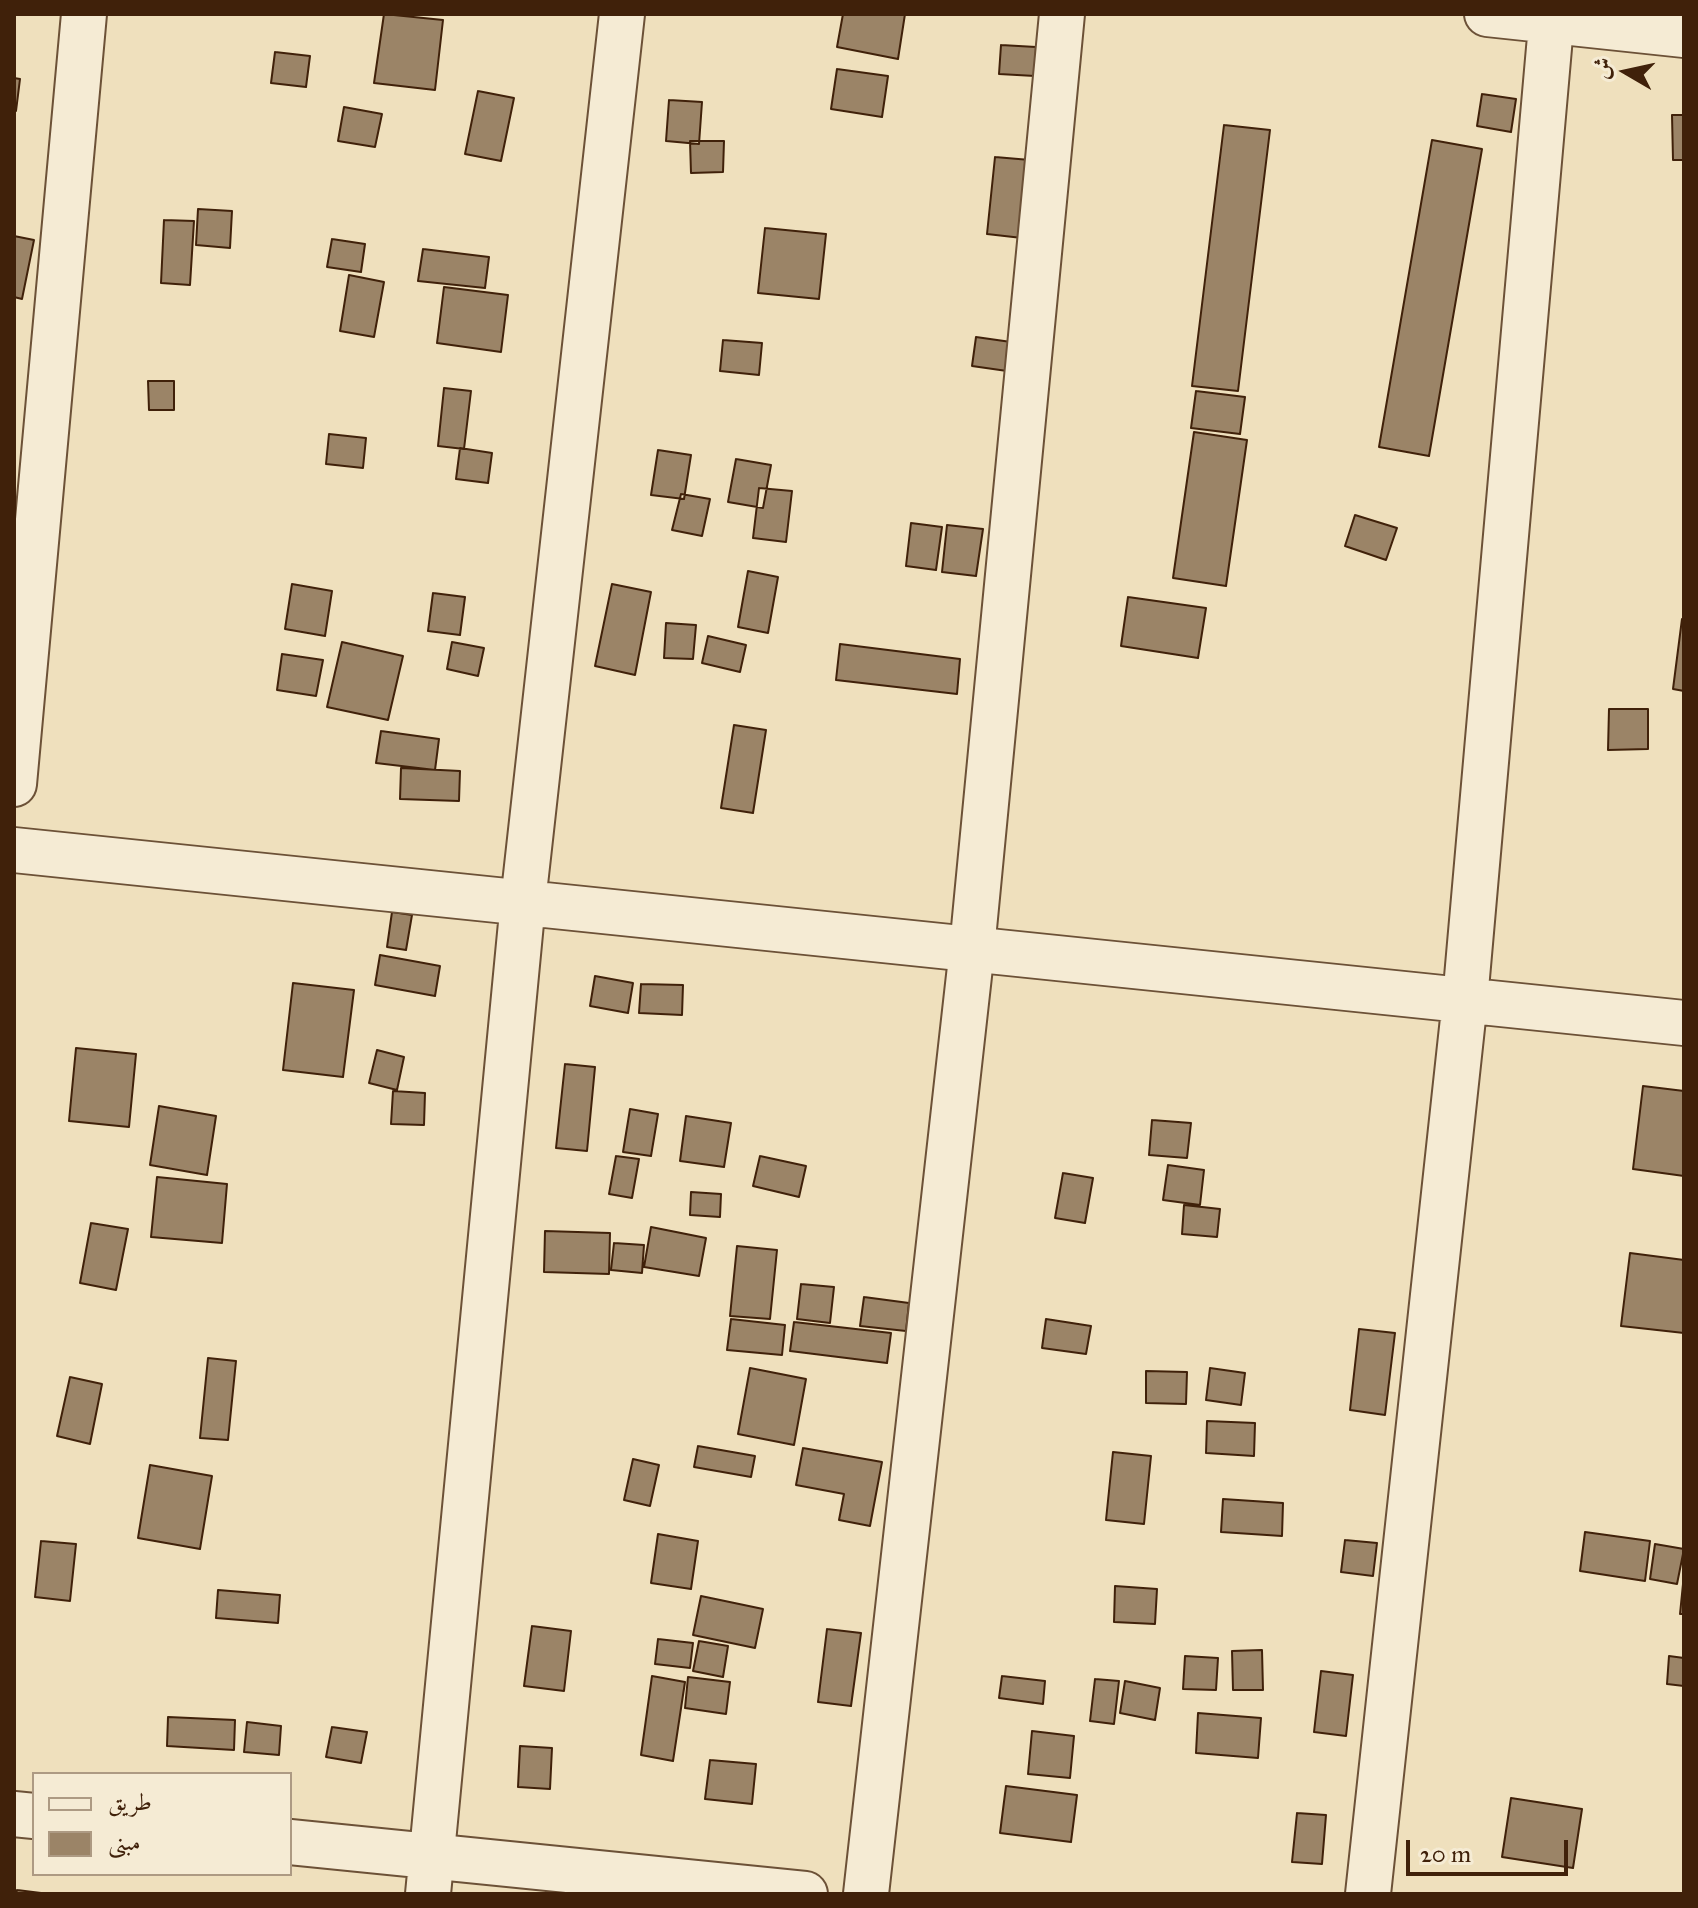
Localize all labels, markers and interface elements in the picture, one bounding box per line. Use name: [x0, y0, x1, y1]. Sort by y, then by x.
north arrow: [1586, 32, 1666, 112]
text: ش: [1587, 55, 1617, 81]
legend: [32, 1772, 292, 1876]
text: طريق: [108, 1787, 152, 1817]
scale bar: [1410, 1824, 1572, 1874]
text: مبنى: [108, 1827, 141, 1857]
text: 20 m: [1420, 1839, 1471, 1869]

